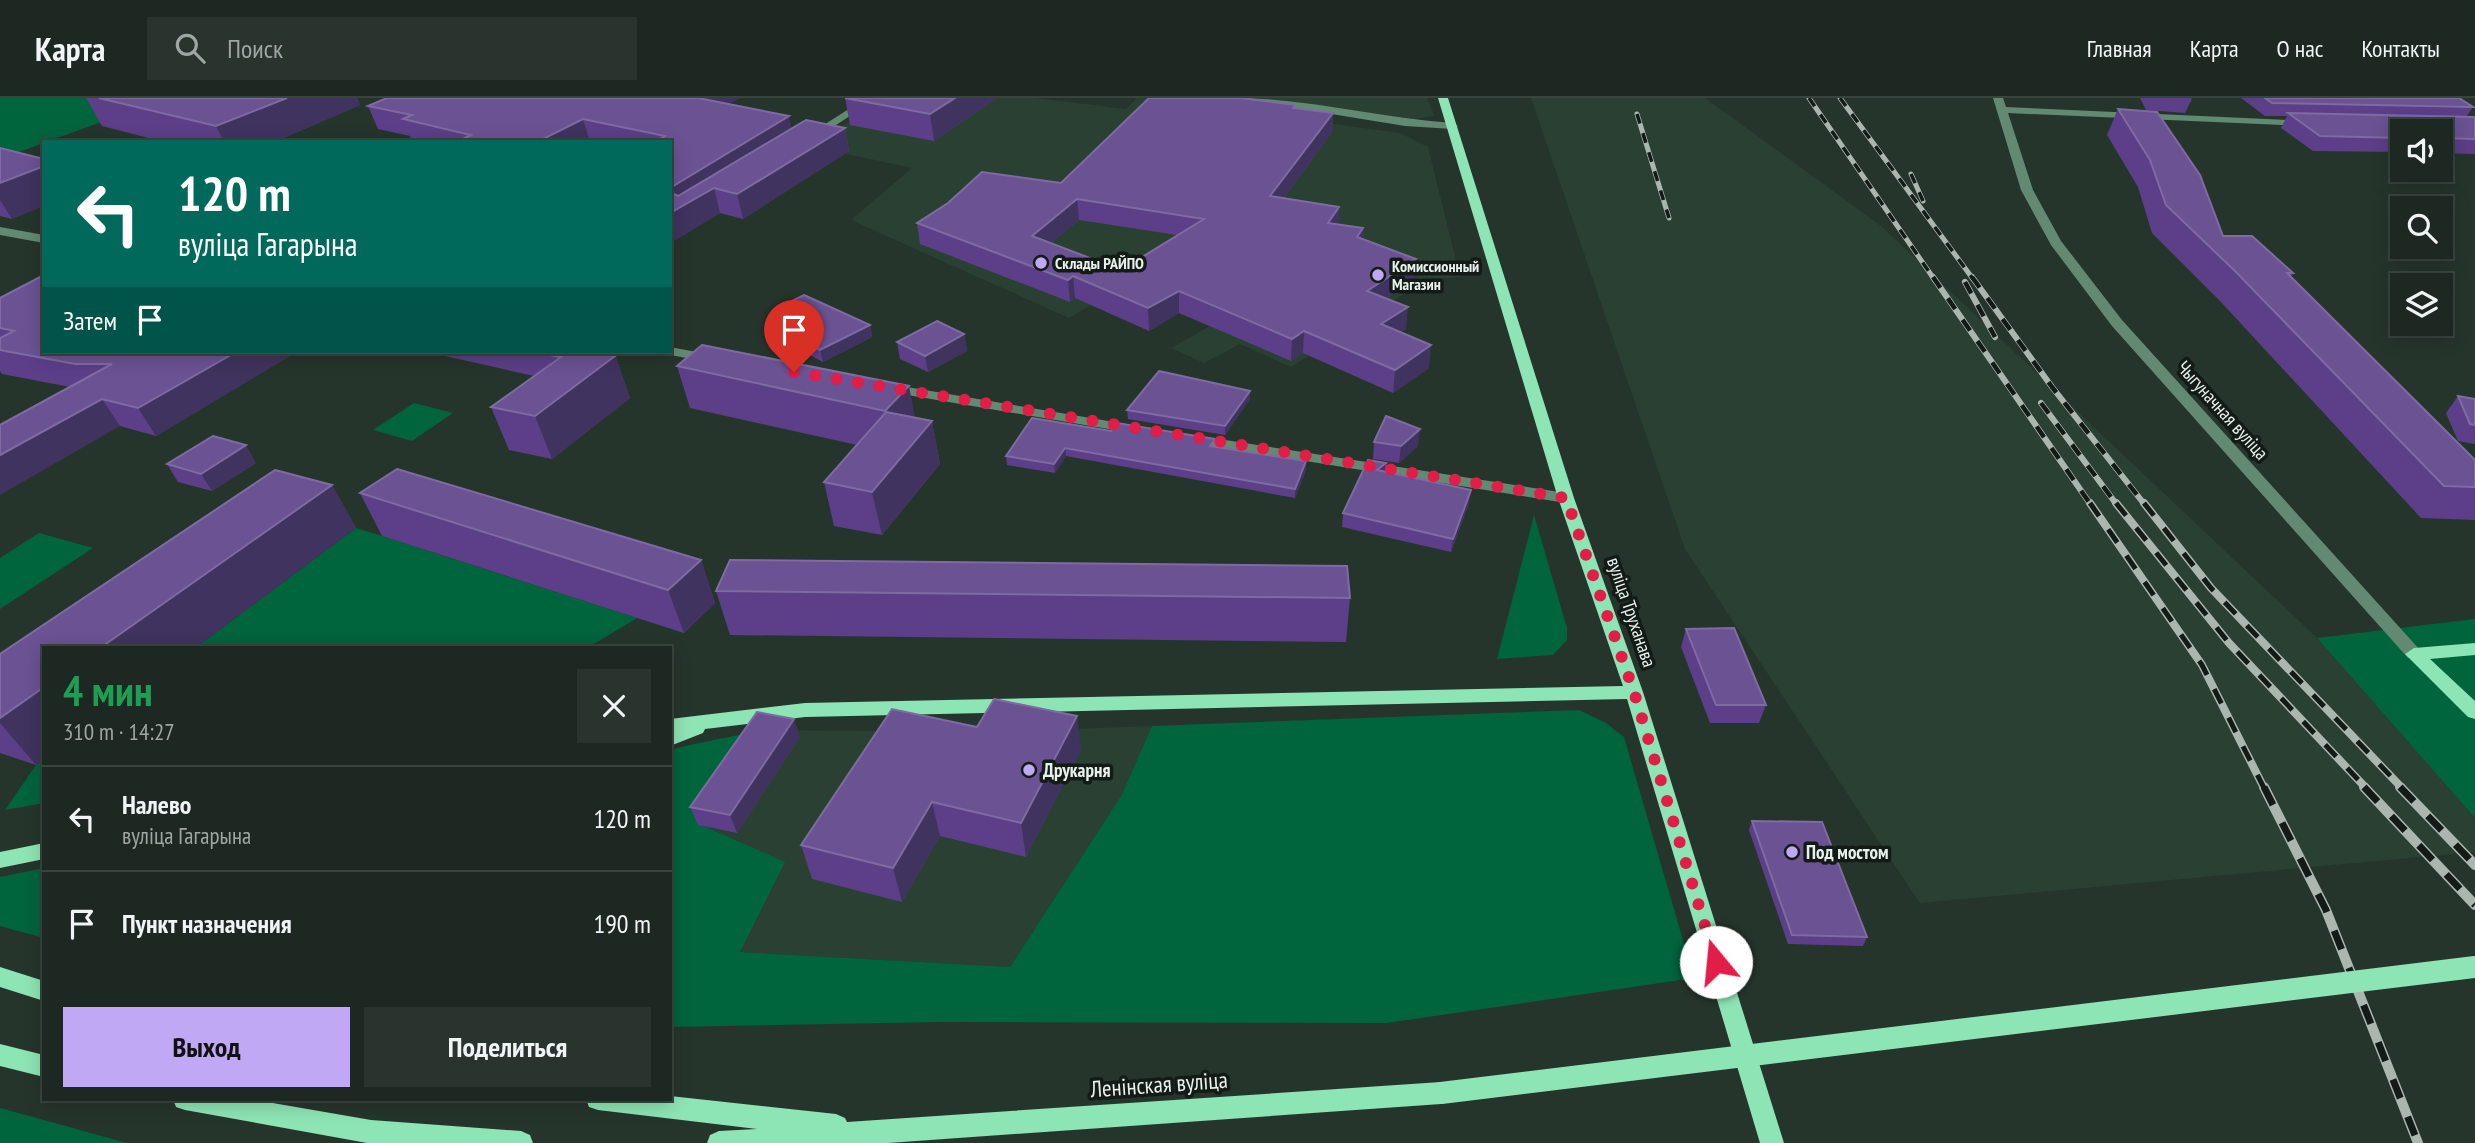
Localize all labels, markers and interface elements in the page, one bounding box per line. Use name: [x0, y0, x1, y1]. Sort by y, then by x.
search box: [147, 17, 637, 80]
text: Карта: [35, 27, 105, 70]
icon: search: [171, 29, 209, 67]
text: Поиск: [227, 32, 283, 65]
text: Главная: [2087, 33, 2152, 64]
text: Карта: [2190, 33, 2239, 64]
text: О нас: [2277, 33, 2323, 64]
text: Контакты: [2361, 33, 2440, 64]
map controls: [2390, 119, 2453, 336]
button: sound: [2390, 119, 2453, 182]
text: 120 m: [178, 161, 291, 225]
icon: left: [63, 168, 154, 259]
button: search: [2390, 196, 2453, 259]
text: вуліца Гагарына: [178, 223, 358, 265]
place label: Склады РАЙПО: [1055, 253, 1144, 273]
marker: Склады РАЙПО: [1033, 255, 1049, 271]
place label: Комиссионный Магазин: [1392, 256, 1479, 294]
marker: Комиссионный Магазин: [1370, 267, 1386, 283]
button: layers: [2390, 273, 2453, 336]
pin: [764, 300, 824, 372]
icon: arrive: [131, 301, 169, 339]
text: Затем: [63, 304, 117, 337]
icon: arrive: [775, 311, 813, 349]
street label: Чыгуначная вуліца: [2172, 355, 2274, 465]
street label: вуліца Труханава: [1602, 554, 1662, 670]
text: 4 мин: [63, 663, 153, 718]
button: close: [577, 669, 651, 743]
text: 310 m · 14:27: [63, 717, 175, 746]
place label: Друкарня: [1043, 758, 1110, 782]
marker: Друкарня: [1021, 762, 1037, 778]
text: Налево: [122, 788, 191, 821]
icon: left: [63, 800, 101, 838]
text: 120 m: [593, 802, 651, 835]
text: вуліца Гагарына: [122, 821, 251, 850]
place label: Под мостом: [1806, 840, 1888, 864]
marker: Под мостом: [1784, 844, 1800, 860]
icon: arrive: [63, 905, 101, 943]
text: Пункт назначения: [122, 907, 292, 940]
text: 190 m: [593, 907, 651, 940]
position arrow: [1679, 925, 1753, 999]
button: Выход: [63, 1007, 350, 1087]
button: Поделиться: [364, 1007, 651, 1087]
street label: Ленінская вуліца: [1088, 1065, 1229, 1103]

